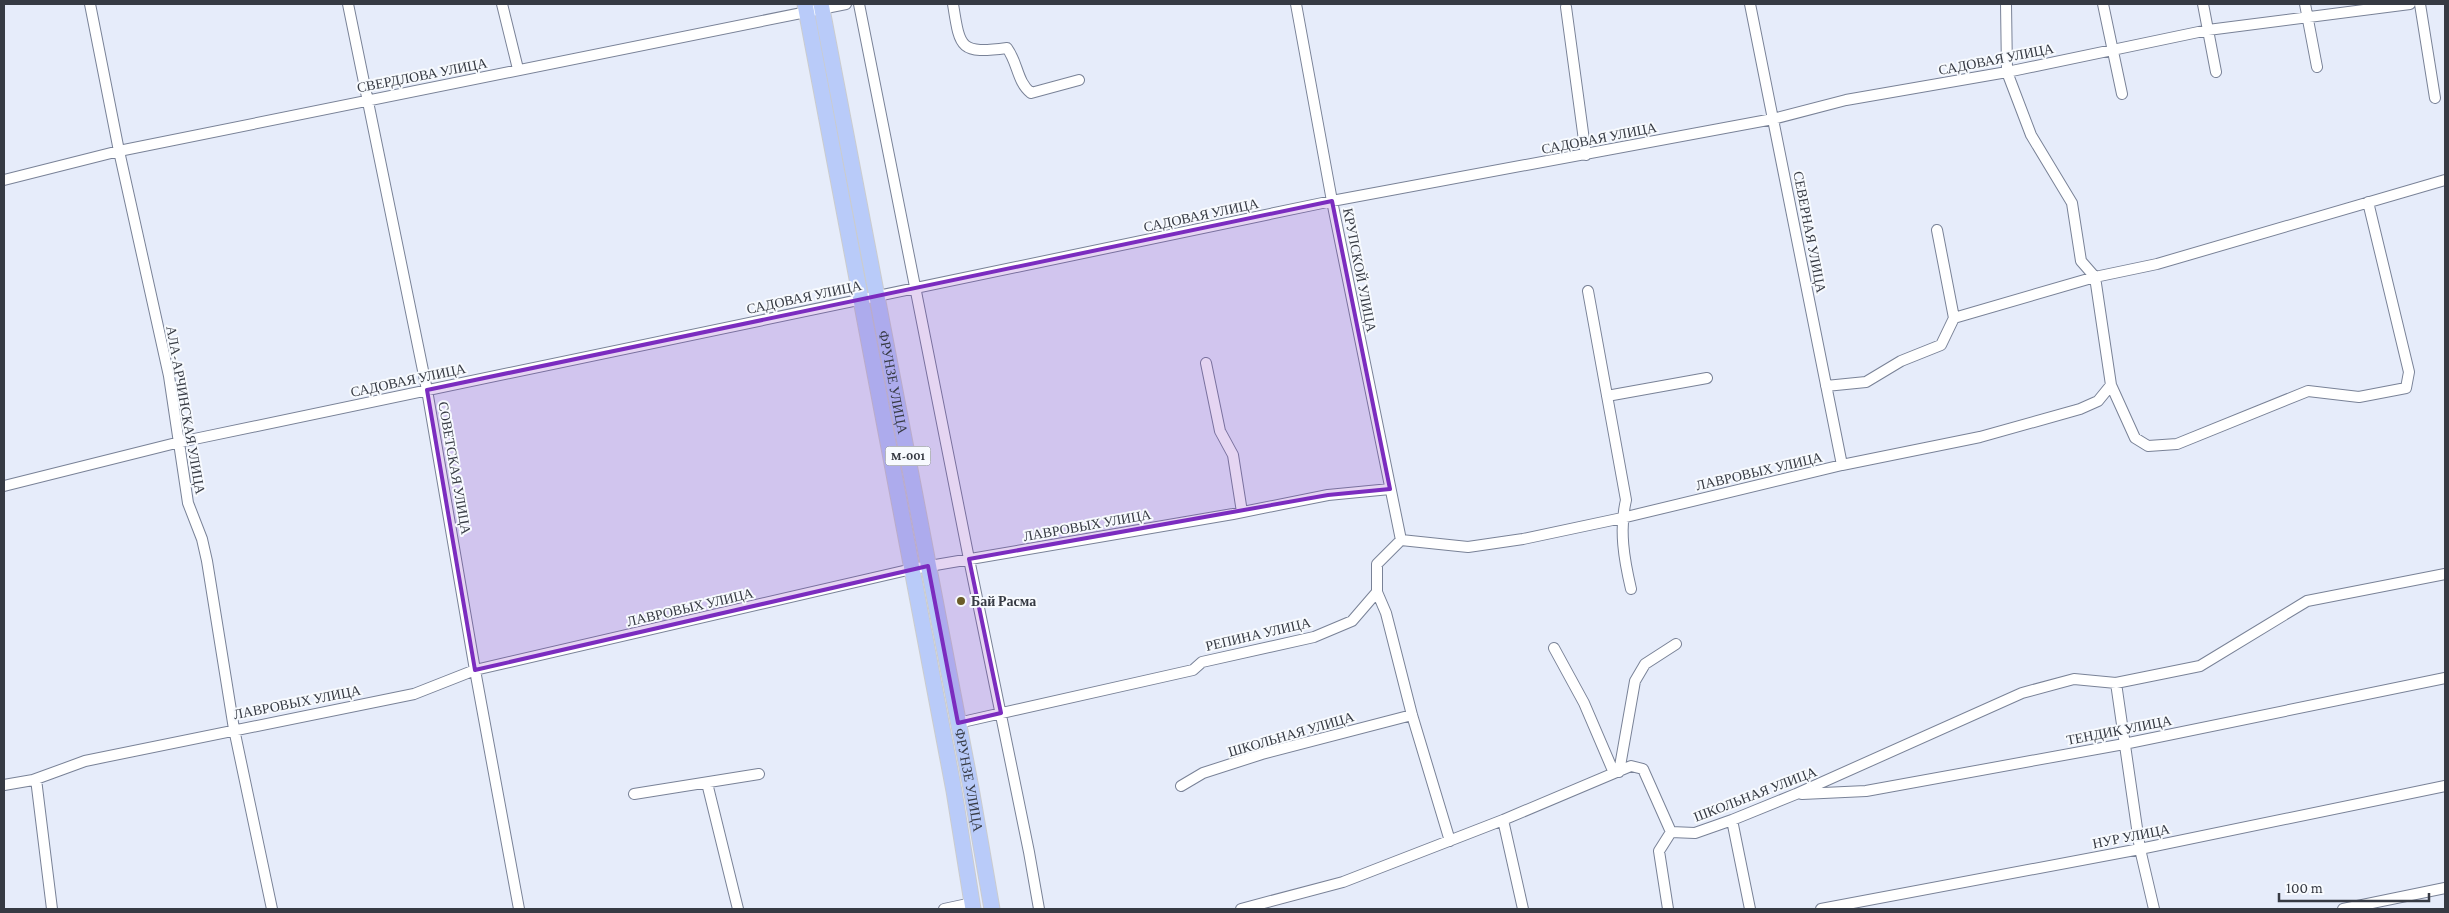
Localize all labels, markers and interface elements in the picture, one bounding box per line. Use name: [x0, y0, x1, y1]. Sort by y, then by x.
street label: САДОВАЯ УЛИЦА: [1937, 40, 2056, 78]
street label: СВЕРДЛОВА УЛИЦА: [355, 54, 489, 95]
street label: САДОВАЯ УЛИЦА: [1540, 119, 1659, 157]
street label: СЕВЕРНАЯ УЛИЦА: [1790, 170, 1830, 295]
street label: САДОВАЯ УЛИЦА: [1142, 195, 1261, 235]
street label: КРУПСКОЙ УЛИЦА: [1340, 207, 1380, 334]
street label: САДОВАЯ УЛИЦА: [745, 277, 864, 317]
street label: АЛА-АРЧИНСКАЯ УЛИЦА: [163, 324, 209, 496]
street label: ФРУНЗЕ УЛИЦА: [876, 329, 911, 436]
street label: САДОВАЯ УЛИЦА: [349, 360, 468, 400]
street label: СОВЕТСКАЯ УЛИЦА: [435, 400, 475, 537]
road number: M-001: [886, 446, 930, 466]
street label: ЛАВРОВЫХ УЛИЦА: [1694, 448, 1825, 493]
street label: ЛАВРОВЫХ УЛИЦА: [1022, 506, 1153, 544]
street label: ЛАВРОВЫХ УЛИЦА: [625, 584, 756, 629]
place label: Бай Расма: [971, 593, 1036, 609]
marker: Бай Расма: [955, 595, 967, 607]
street label: РЕПИНА УЛИЦА: [1204, 614, 1313, 654]
street label: ЛАВРОВЫХ УЛИЦА: [232, 682, 363, 722]
street label: ШКОЛЬНАЯ УЛИЦА: [1226, 708, 1357, 760]
street label: ТЕНДИК УЛИЦА: [2065, 712, 2174, 748]
street label: ФРУНЗЕ УЛИЦА: [952, 727, 987, 834]
street label: ШКОЛЬНАЯ УЛИЦА: [1691, 763, 1820, 825]
street label: НУР УЛИЦА: [2091, 820, 2172, 851]
scale bar: [2279, 870, 2429, 902]
text: 100 m: [2286, 880, 2323, 896]

